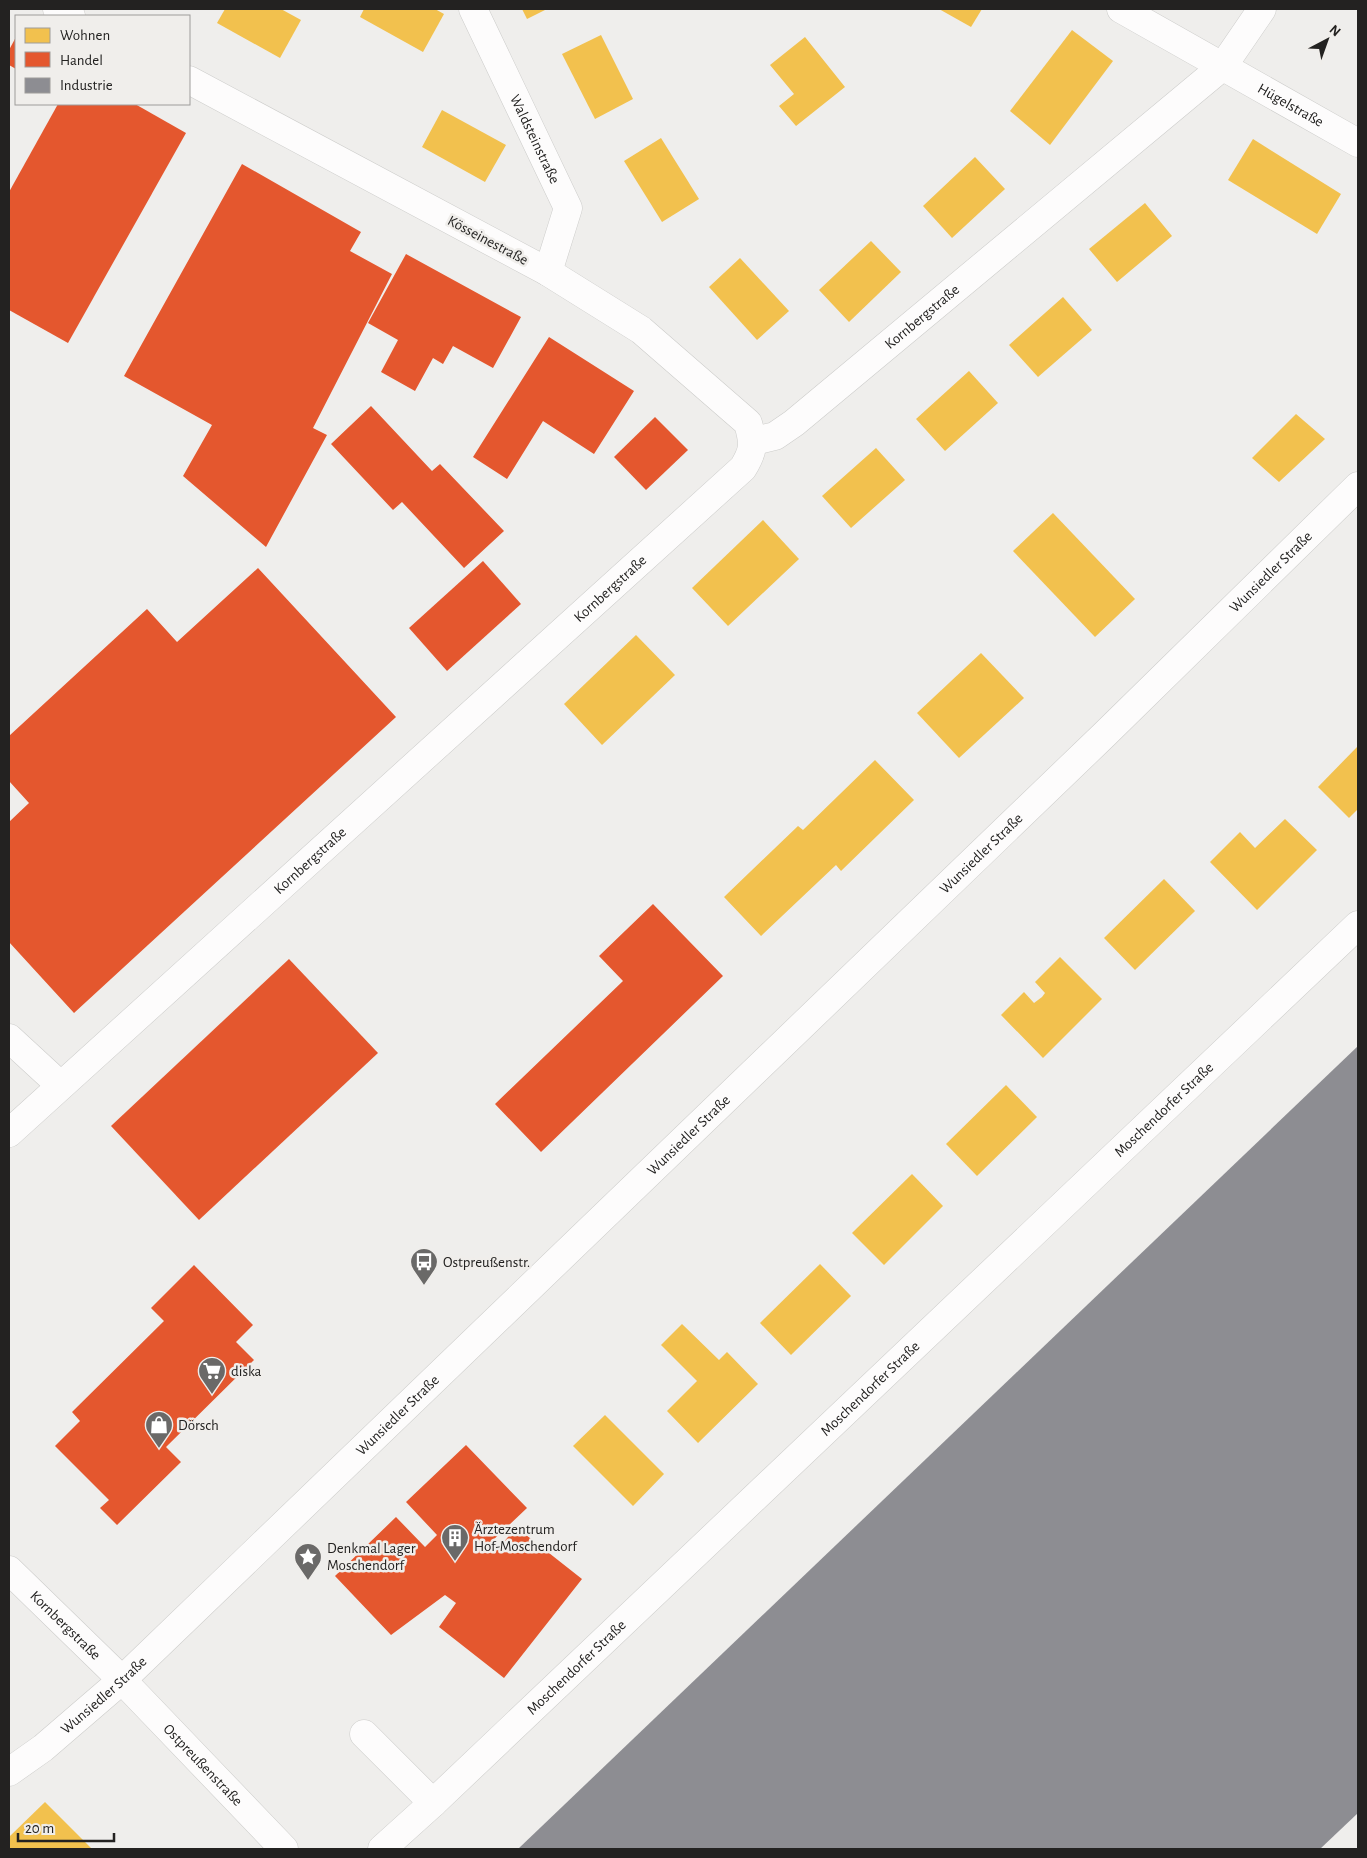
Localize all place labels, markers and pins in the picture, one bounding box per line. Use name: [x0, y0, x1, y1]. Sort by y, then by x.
bus stop icon: Ostpreußenstr.: [409, 1247, 439, 1286]
place label: Ostpreußenstr.: [443, 1255, 530, 1270]
supermarket icon: diska: [197, 1356, 227, 1395]
place label: diska: [231, 1364, 261, 1379]
shop icon: Dörsch: [144, 1410, 174, 1449]
place label: Dörsch: [178, 1418, 219, 1433]
place label: Ärztezentrum Hof-Moschendorf: [474, 1521, 578, 1554]
building icon: Ärztezentrum Hof-Moschendorf: [440, 1523, 470, 1562]
place label: Denkmal Lager Moschendorf: [327, 1541, 416, 1573]
place icon: Denkmal Lager Moschendorf: [293, 1542, 323, 1581]

